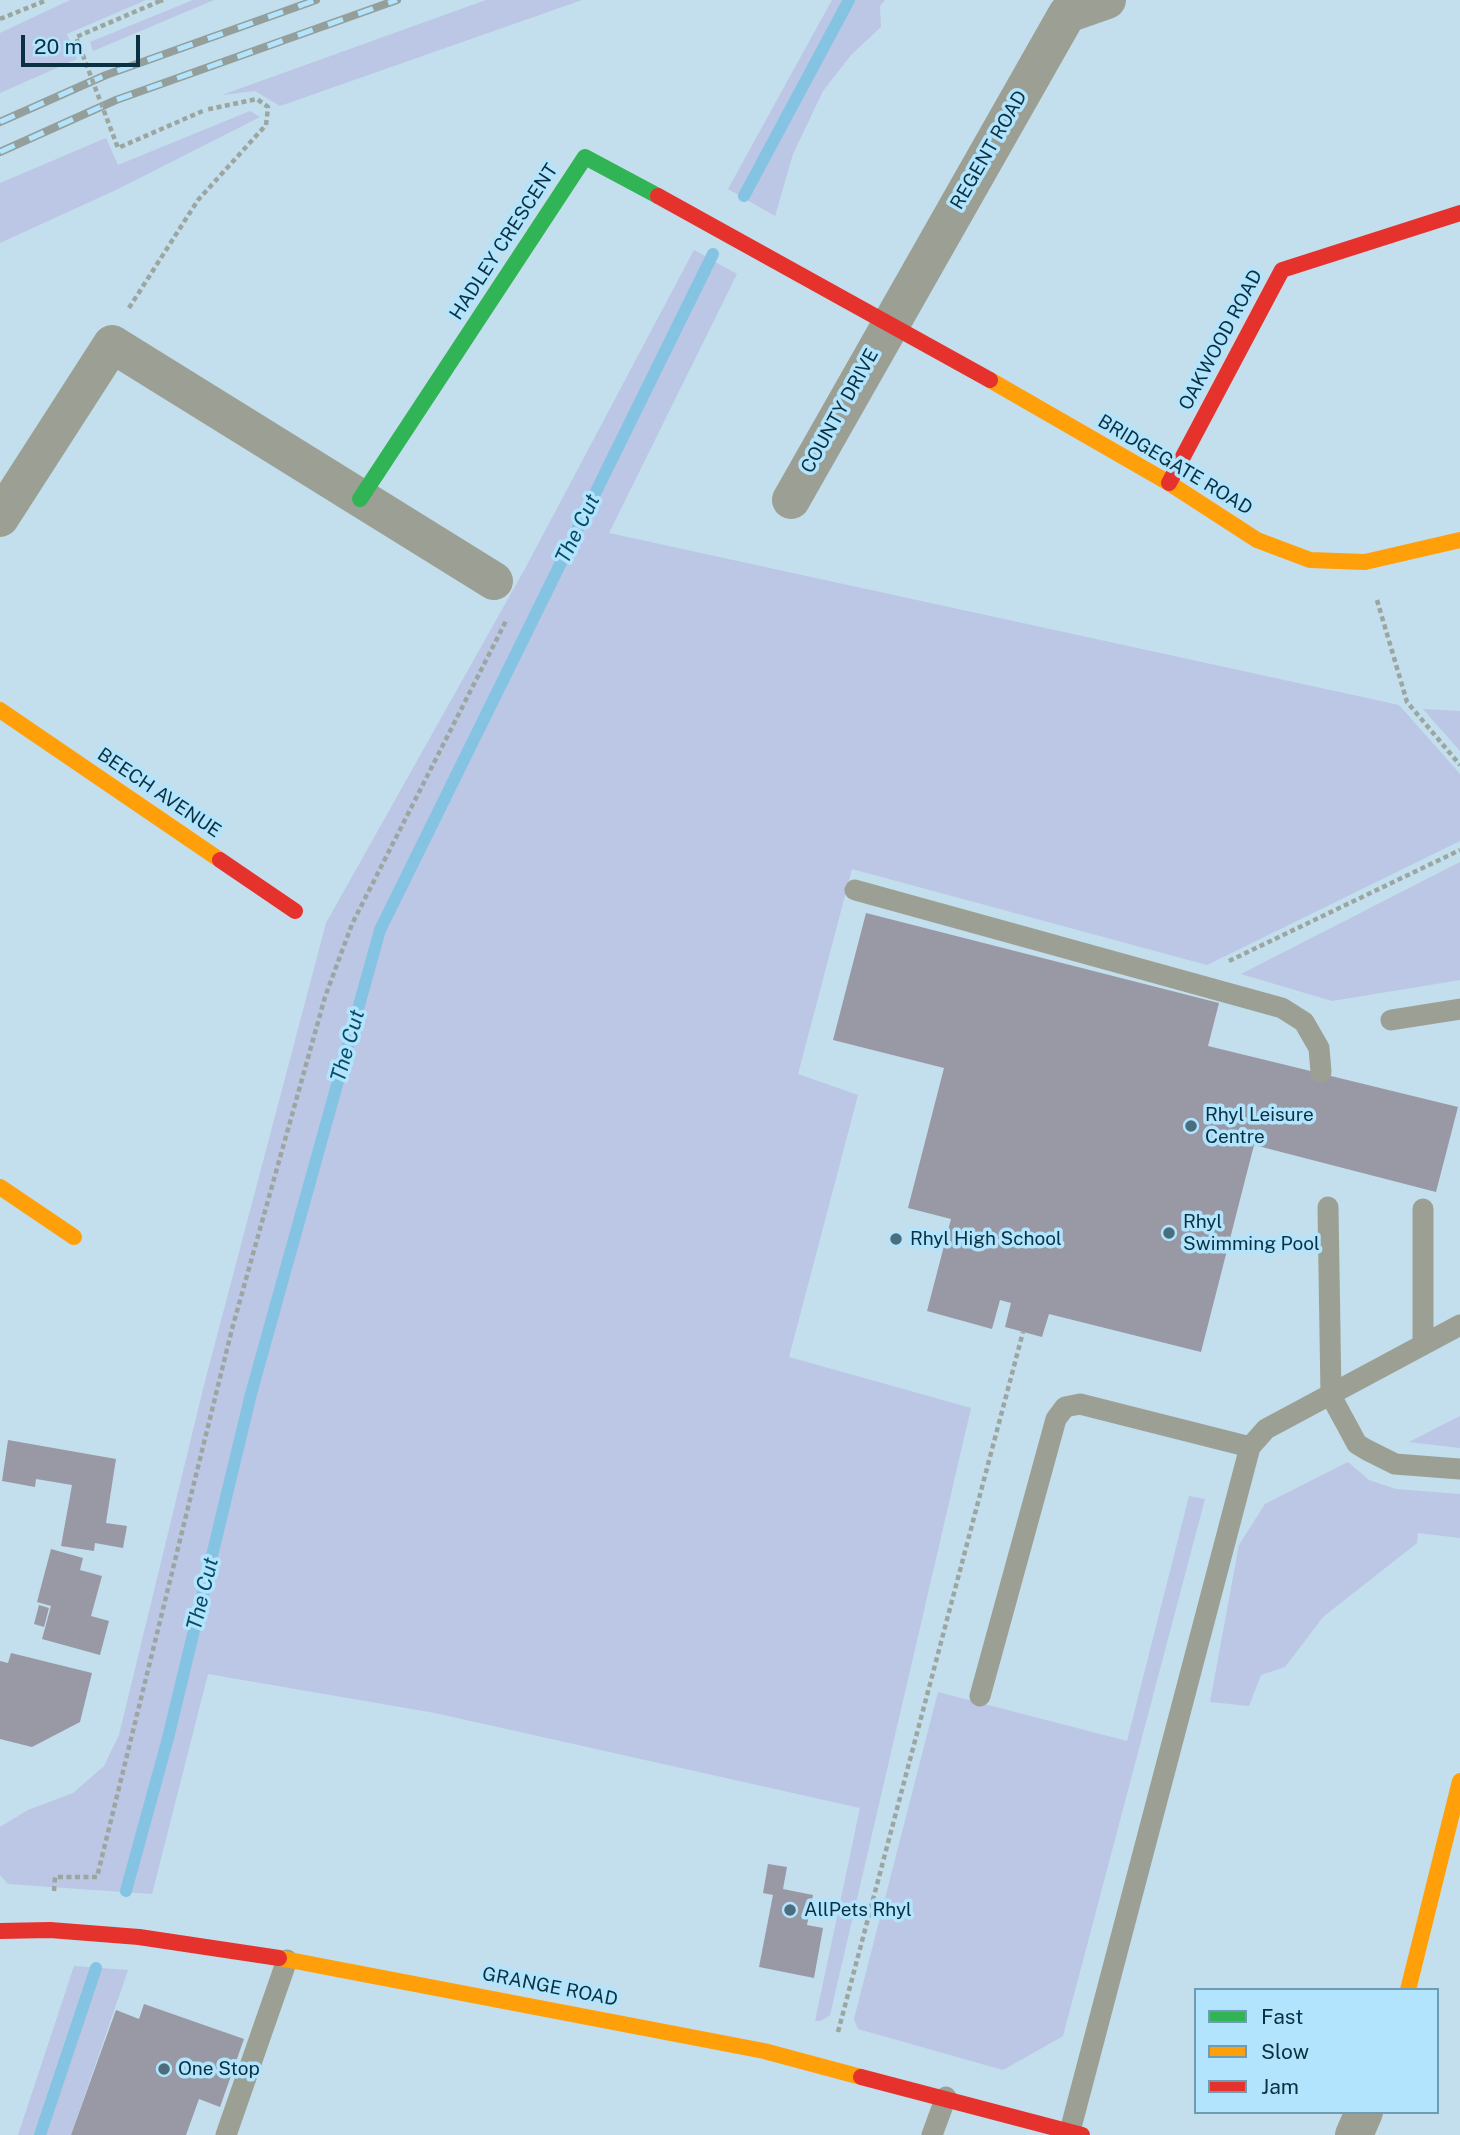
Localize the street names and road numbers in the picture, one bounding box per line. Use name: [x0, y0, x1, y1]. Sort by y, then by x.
street label: REGENT ROAD: [946, 87, 1032, 213]
street label: HADLEY CRESCENT: [445, 160, 563, 324]
street label: OAKWOOD ROAD: [1174, 266, 1268, 414]
street label: COUNTY DRIVE: [796, 345, 884, 477]
street label: BRIDGEGATE ROAD: [1094, 410, 1256, 520]
street label: BEECH AVENUE: [93, 743, 225, 843]
street label: GRANGE ROAD: [480, 1963, 620, 2011]

